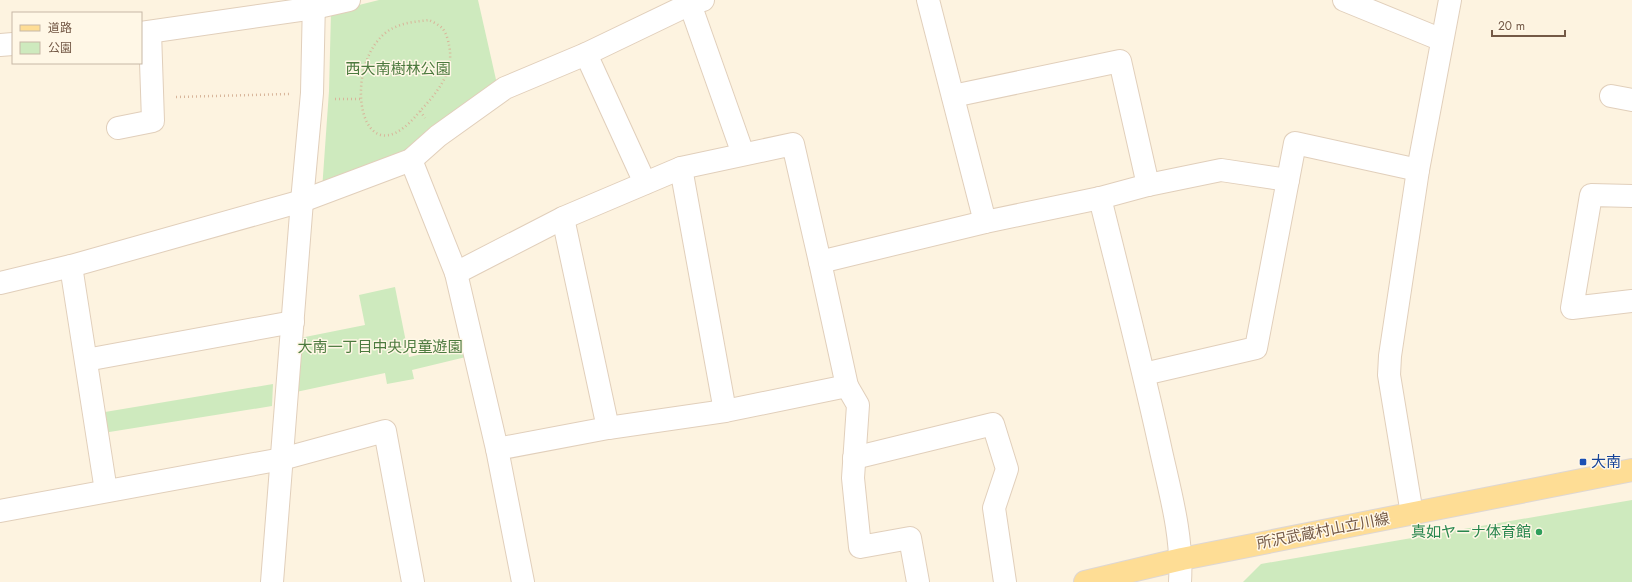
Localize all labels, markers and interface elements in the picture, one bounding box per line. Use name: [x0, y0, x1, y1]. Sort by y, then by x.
legend: [12, 12, 142, 64]
scale bar: [1492, 12, 1565, 38]
text: 20 m: [1498, 17, 1525, 35]
text: 道路: [48, 19, 72, 37]
text: 公園: [48, 39, 72, 57]
park label: 西大南樹林公園: [345, 58, 451, 80]
park label: 大南一丁目中央児童遊園: [297, 336, 463, 358]
place label: 大南: [1591, 451, 1621, 473]
marker: 大南: [1578, 457, 1588, 467]
street label: 所沢武蔵村山立川線: [1255, 507, 1391, 555]
place label: 真如ヤーナ体育館: [1411, 521, 1531, 543]
marker: 真如ヤーナ体育館: [1534, 527, 1544, 537]

